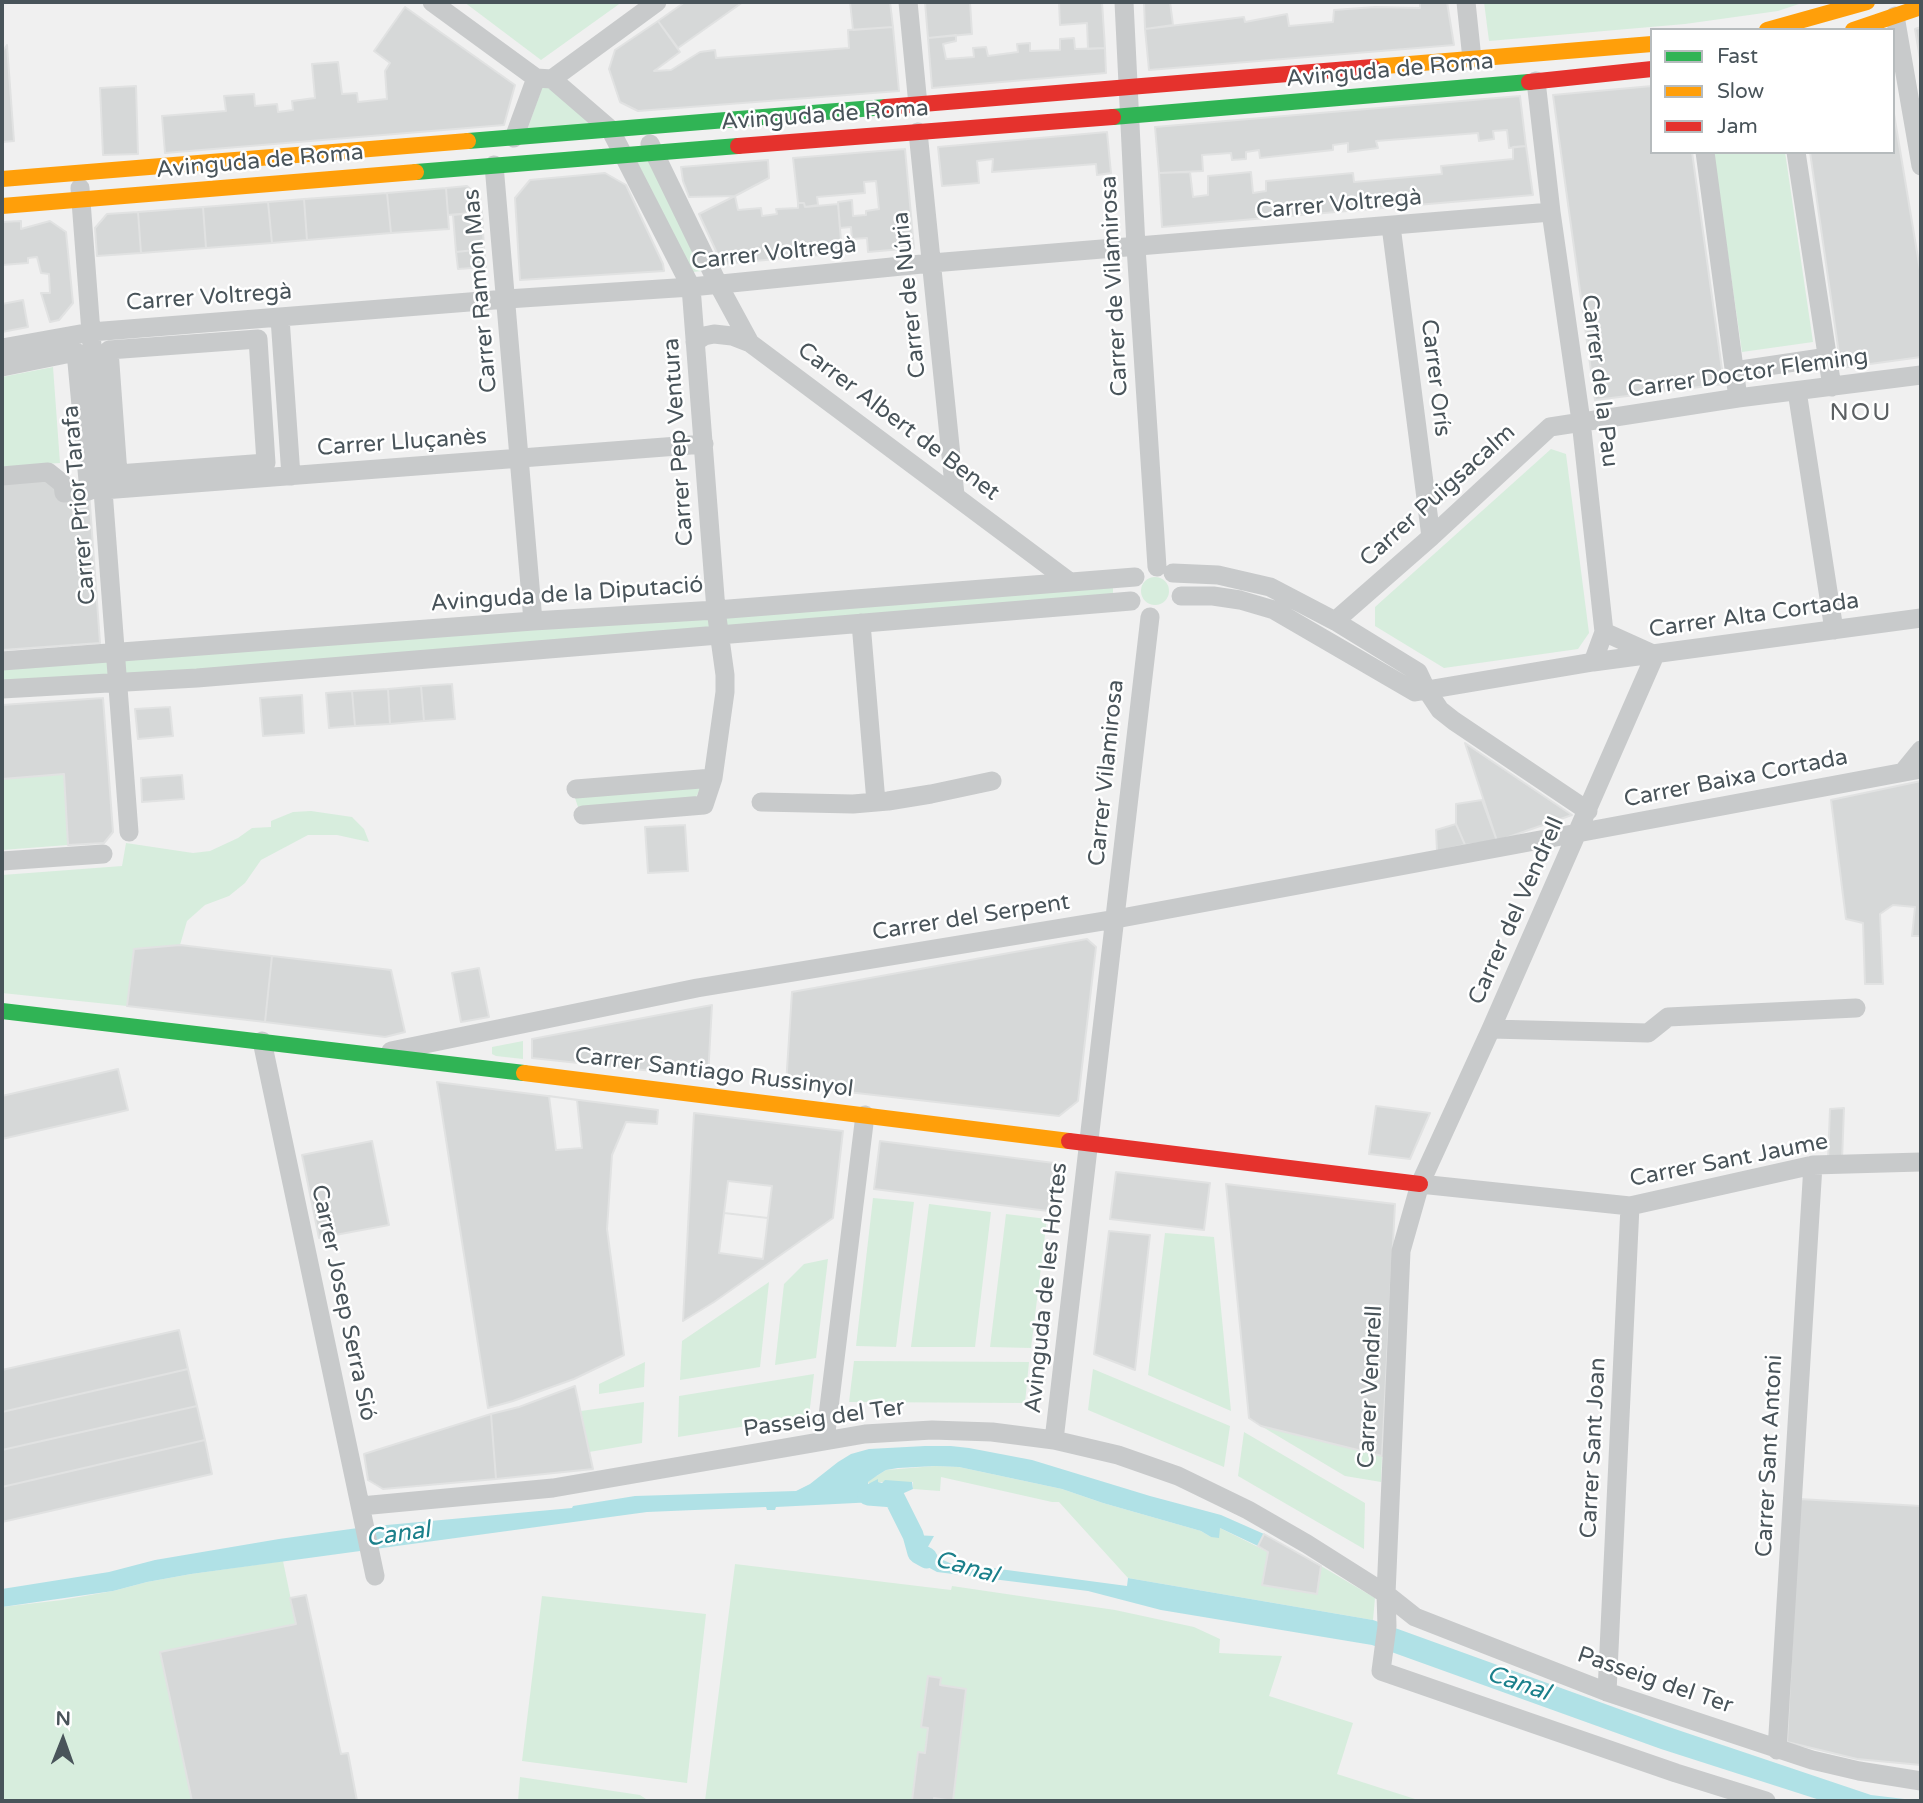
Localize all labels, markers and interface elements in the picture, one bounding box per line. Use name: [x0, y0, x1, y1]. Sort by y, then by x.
legend: [1650, 28, 1895, 154]
text: Fast: [1717, 44, 1758, 69]
street label: Avinguda de Roma: [1285, 48, 1495, 94]
text: Slow: [1717, 79, 1764, 104]
street label: Avinguda de Roma: [720, 95, 930, 137]
text: Jam: [1717, 114, 1758, 139]
street label: Avinguda de Roma: [155, 139, 365, 185]
street label: Carrer de Vilamirosa: [1095, 175, 1135, 397]
street label: Carrer Voltregà: [1255, 184, 1423, 226]
street label: Carrer Ramon Mas: [458, 188, 504, 394]
street label: Carrer de Núria: [888, 210, 932, 380]
street label: Carrer Voltregà: [690, 232, 858, 276]
street label: Carrer Voltregà: [125, 278, 293, 318]
street label: Carrer de la Pau: [1575, 293, 1623, 469]
street label: Carrer Orís: [1414, 318, 1456, 438]
street label: Carrer Pep Ventura: [658, 337, 700, 547]
street label: Carrer Albert de Benet: [791, 337, 1005, 507]
street label: Carrer Doctor Fleming: [1626, 343, 1870, 405]
district label: NOU: [1830, 400, 1892, 428]
street label: Carrer Prior Tarafa: [58, 404, 102, 606]
street label: Carrer Puigsacalm: [1355, 419, 1521, 573]
street label: Carrer Lluçanès: [316, 423, 488, 463]
street label: Avinguda de la Diputació: [430, 572, 704, 618]
street label: Carrer Alta Cortada: [1647, 588, 1861, 644]
street label: Carrer Vilamirosa: [1083, 678, 1131, 868]
street label: Carrer Baixa Cortada: [1622, 744, 1850, 814]
street label: Carrer del Vendrell: [1463, 813, 1571, 1009]
street label: Carrer del Serpent: [870, 889, 1072, 947]
street label: Carrer Santiago Russinyol: [573, 1042, 855, 1104]
street label: Carrer Sant Jaume: [1628, 1128, 1830, 1194]
street label: Avinguda de les Hortes: [1020, 1161, 1074, 1415]
street label: Carrer Josep Serra Sió: [304, 1182, 382, 1424]
street label: Carrer Vendrell: [1353, 1305, 1389, 1469]
street label: Carrer Sant Antoni: [1751, 1354, 1789, 1558]
street label: Carrer Sant Joan: [1575, 1357, 1613, 1539]
street label: Passeig del Ter: [742, 1394, 906, 1444]
water label: Canal: [364, 1516, 432, 1554]
water label: Canal: [931, 1545, 1001, 1591]
street label: Passeig del Ter: [1574, 1641, 1736, 1721]
water label: Canal: [1483, 1660, 1553, 1708]
north arrow: [28, 1705, 98, 1775]
text: N: [56, 1708, 71, 1730]

